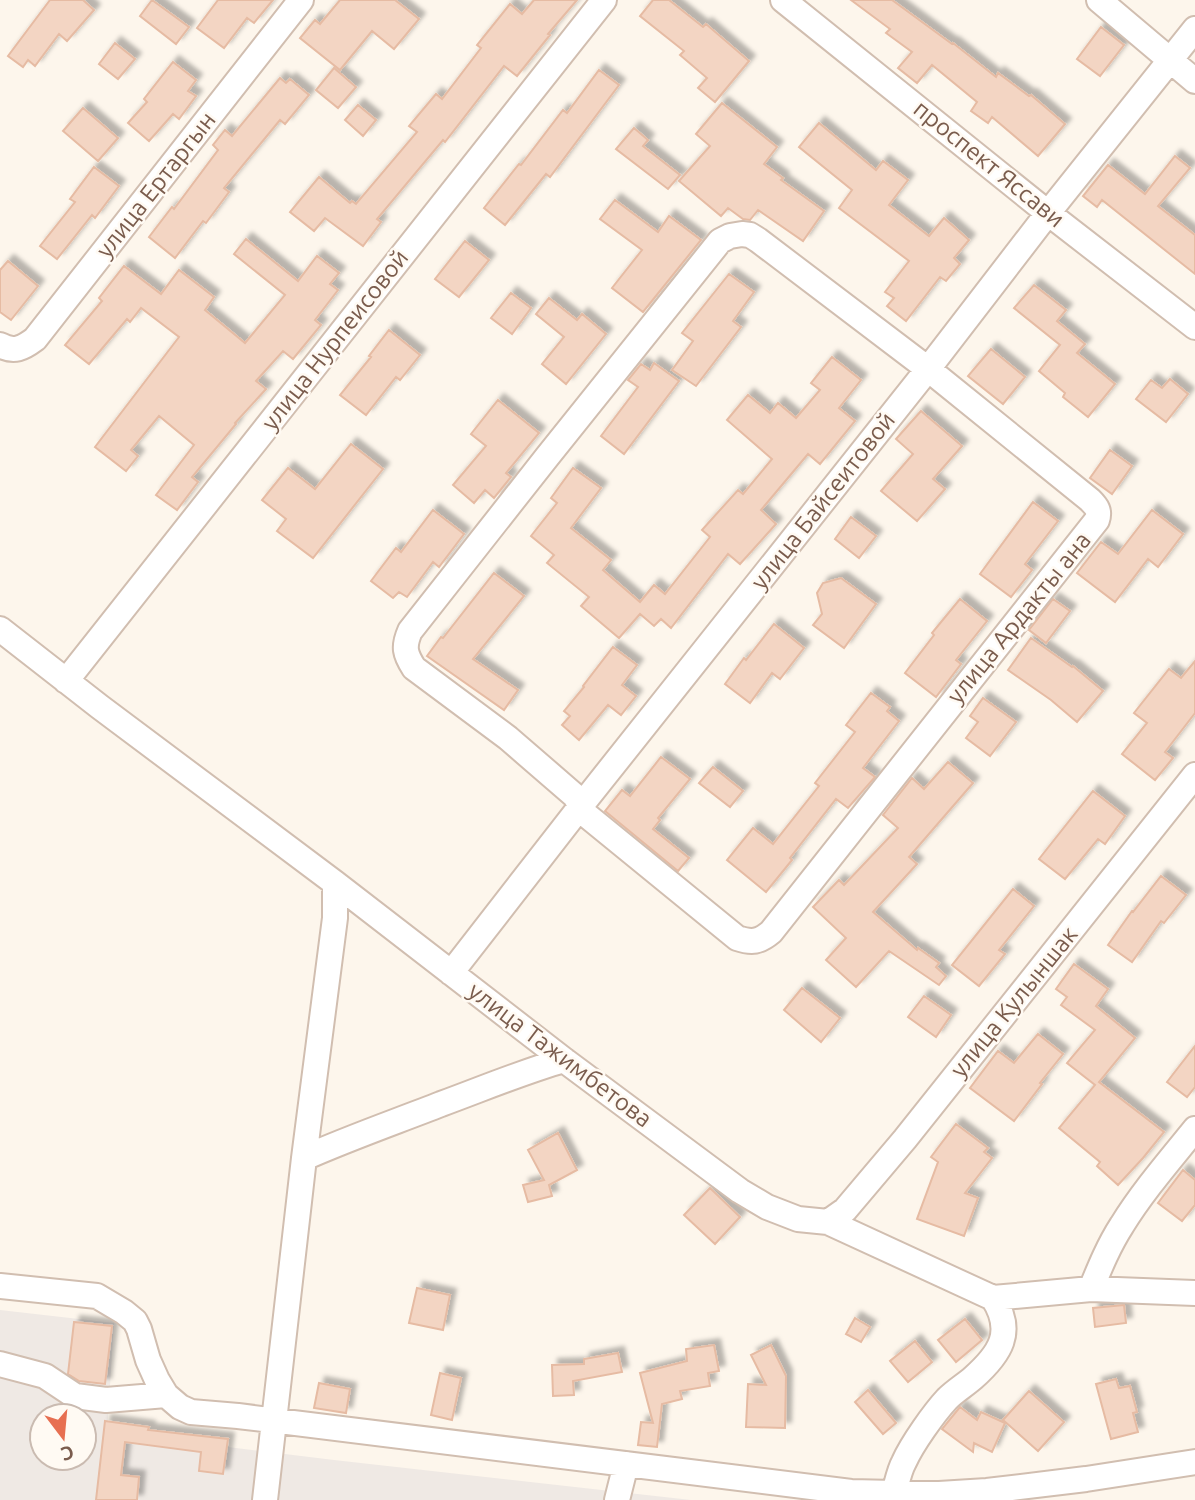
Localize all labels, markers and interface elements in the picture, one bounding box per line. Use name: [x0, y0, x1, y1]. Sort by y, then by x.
street label: проспект Яссави: [909, 95, 1070, 233]
street label: улица Ертаргын: [90, 107, 221, 263]
street label: улица Нурпеисовой: [256, 244, 413, 435]
street label: улица Байсеитовой: [745, 407, 900, 595]
street label: улица Ардакты ана: [941, 527, 1096, 709]
street label: улица Кулыншак: [945, 921, 1083, 1083]
street label: улица Тажимбетова: [463, 977, 657, 1132]
north arrow: [28, 1402, 98, 1472]
text: С: [59, 1441, 77, 1466]

